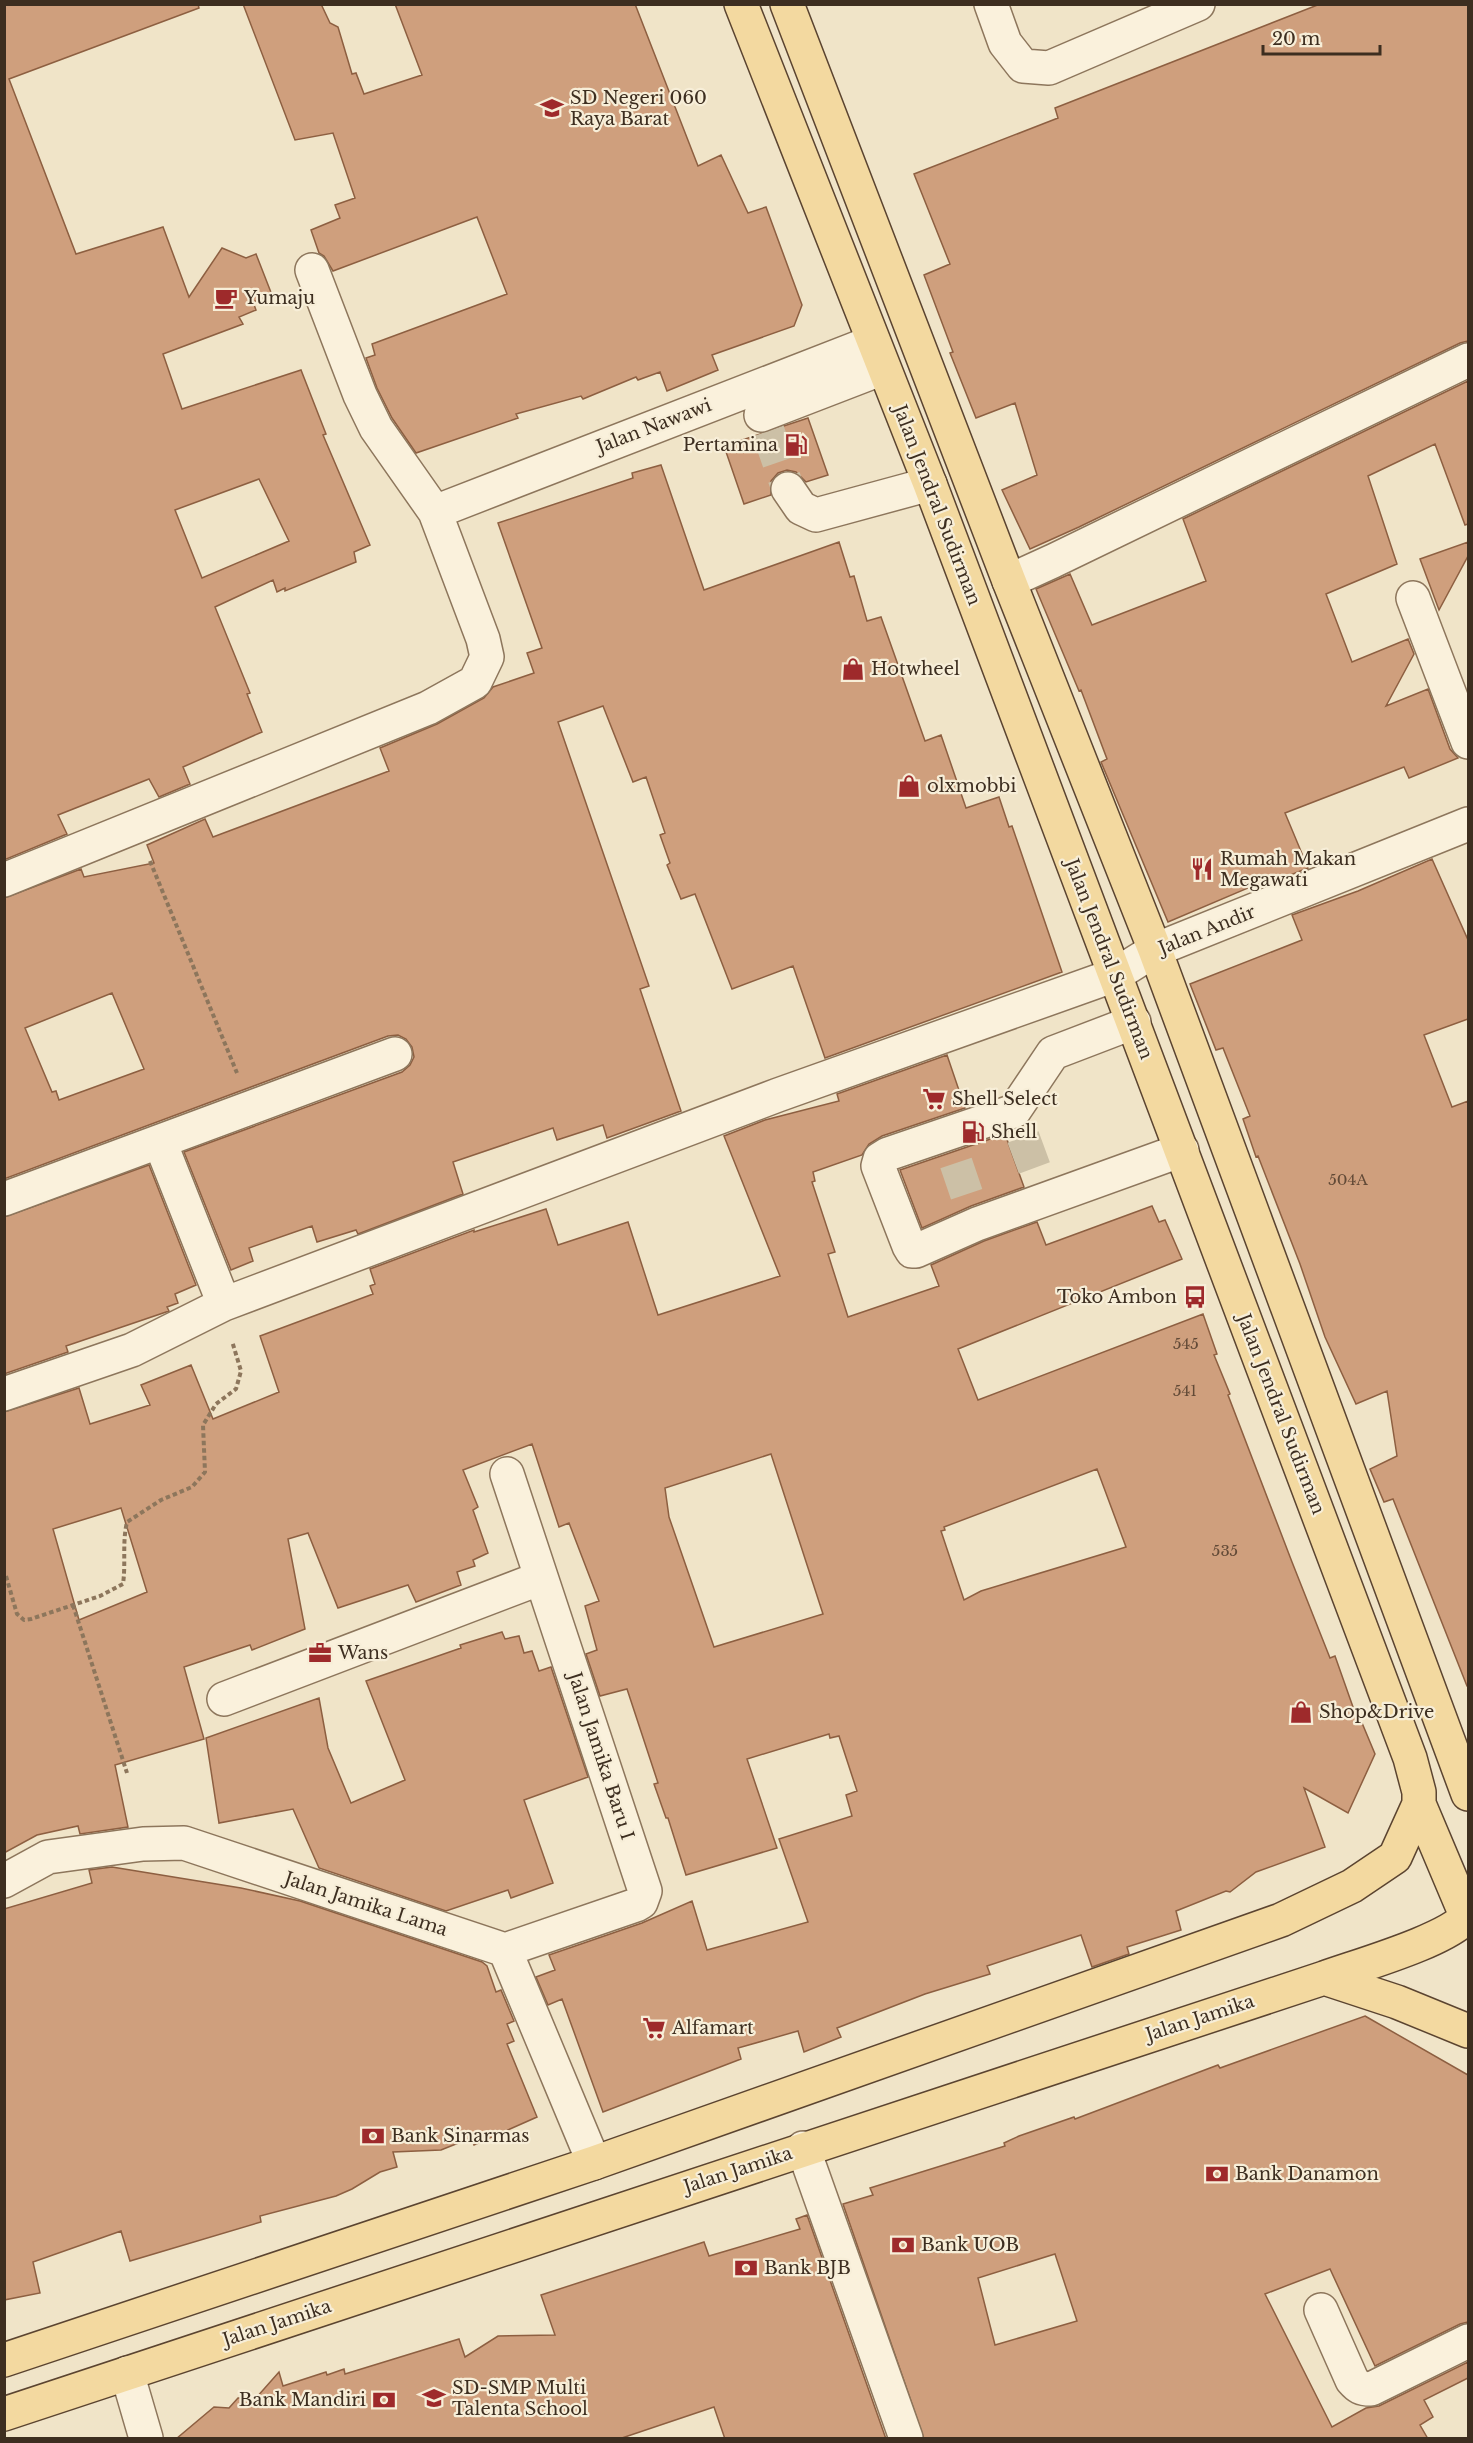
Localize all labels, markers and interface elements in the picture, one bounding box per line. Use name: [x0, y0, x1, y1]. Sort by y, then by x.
scale bar: [1263, 18, 1380, 56]
text: 20 m: [1272, 28, 1320, 50]
place label: SD Negeri 060 Raya Barat: [570, 87, 707, 130]
school or university icon: SD Negeri 060 Raya Barat: [539, 95, 565, 121]
cafe icon: Yumaju: [213, 285, 239, 311]
place label: Yumaju: [243, 287, 315, 309]
street label: Jalan Nawawi: [592, 394, 715, 459]
street label: Jalan Jendral Sudirman: [888, 400, 985, 608]
fuel station icon: Pertamina: [783, 432, 809, 458]
place label: Pertamina: [683, 434, 778, 456]
shop icon: Hotwheel: [840, 656, 866, 682]
place label: Hotwheel: [871, 658, 960, 680]
shop icon: olxmobbi: [896, 773, 922, 799]
place label: olxmobbi: [927, 775, 1016, 797]
place label: Rumah Makan Megawati: [1220, 848, 1356, 891]
street label: Jalan Jendral Sudirman: [1060, 854, 1157, 1062]
restaurant icon: Rumah Makan Megawati: [1189, 856, 1215, 882]
street label: Jalan Andir: [1154, 900, 1259, 960]
supermarket icon: Shell Select: [921, 1086, 947, 1112]
place label: Shell Select: [952, 1088, 1058, 1110]
fuel station icon: Shell: [960, 1119, 986, 1145]
place label: Shell: [991, 1121, 1037, 1143]
house number: 504A: [1328, 1170, 1368, 1189]
bus stop icon: Toko Ambon: [1182, 1284, 1208, 1310]
place label: Toko Ambon: [1057, 1286, 1177, 1308]
street label: Jalan Jendral Sudirman: [1232, 1309, 1329, 1517]
house number: 545: [1173, 1334, 1199, 1353]
house number: 541: [1173, 1381, 1197, 1400]
house number: 535: [1212, 1541, 1238, 1560]
office icon: Wans: [307, 1640, 333, 1666]
place label: Wans: [337, 1642, 388, 1664]
street label: Jalan Jamika Baru I: [563, 1668, 638, 1843]
shop icon: Shop&Drive: [1288, 1699, 1314, 1725]
place label: Shop&Drive: [1319, 1701, 1434, 1723]
street label: Jalan Jamika Lama: [280, 1867, 450, 1941]
street label: Jalan Jamika: [1141, 1990, 1257, 2047]
supermarket icon: Alfamart: [641, 2015, 667, 2041]
place label: Alfamart: [671, 2017, 754, 2039]
bank icon: Bank Sinarmas: [360, 2123, 386, 2149]
place label: Bank Sinarmas: [391, 2125, 529, 2147]
street label: Jalan Jamika: [679, 2142, 795, 2199]
bank icon: Bank Danamon: [1204, 2161, 1230, 2187]
place label: Bank Danamon: [1235, 2163, 1379, 2185]
bank icon: Bank UOB: [890, 2232, 916, 2258]
place label: Bank UOB: [921, 2234, 1019, 2256]
bank icon: Bank BJB: [733, 2255, 759, 2281]
place label: Bank BJB: [764, 2257, 851, 2279]
street label: Jalan Jamika: [218, 2295, 334, 2352]
place label: SD-SMP Multi Talenta School: [452, 2377, 588, 2420]
school or university icon: SD-SMP Multi Talenta School: [421, 2385, 447, 2411]
bank icon: Bank Mandiri: [371, 2387, 397, 2413]
place label: Bank Mandiri: [239, 2389, 366, 2411]

